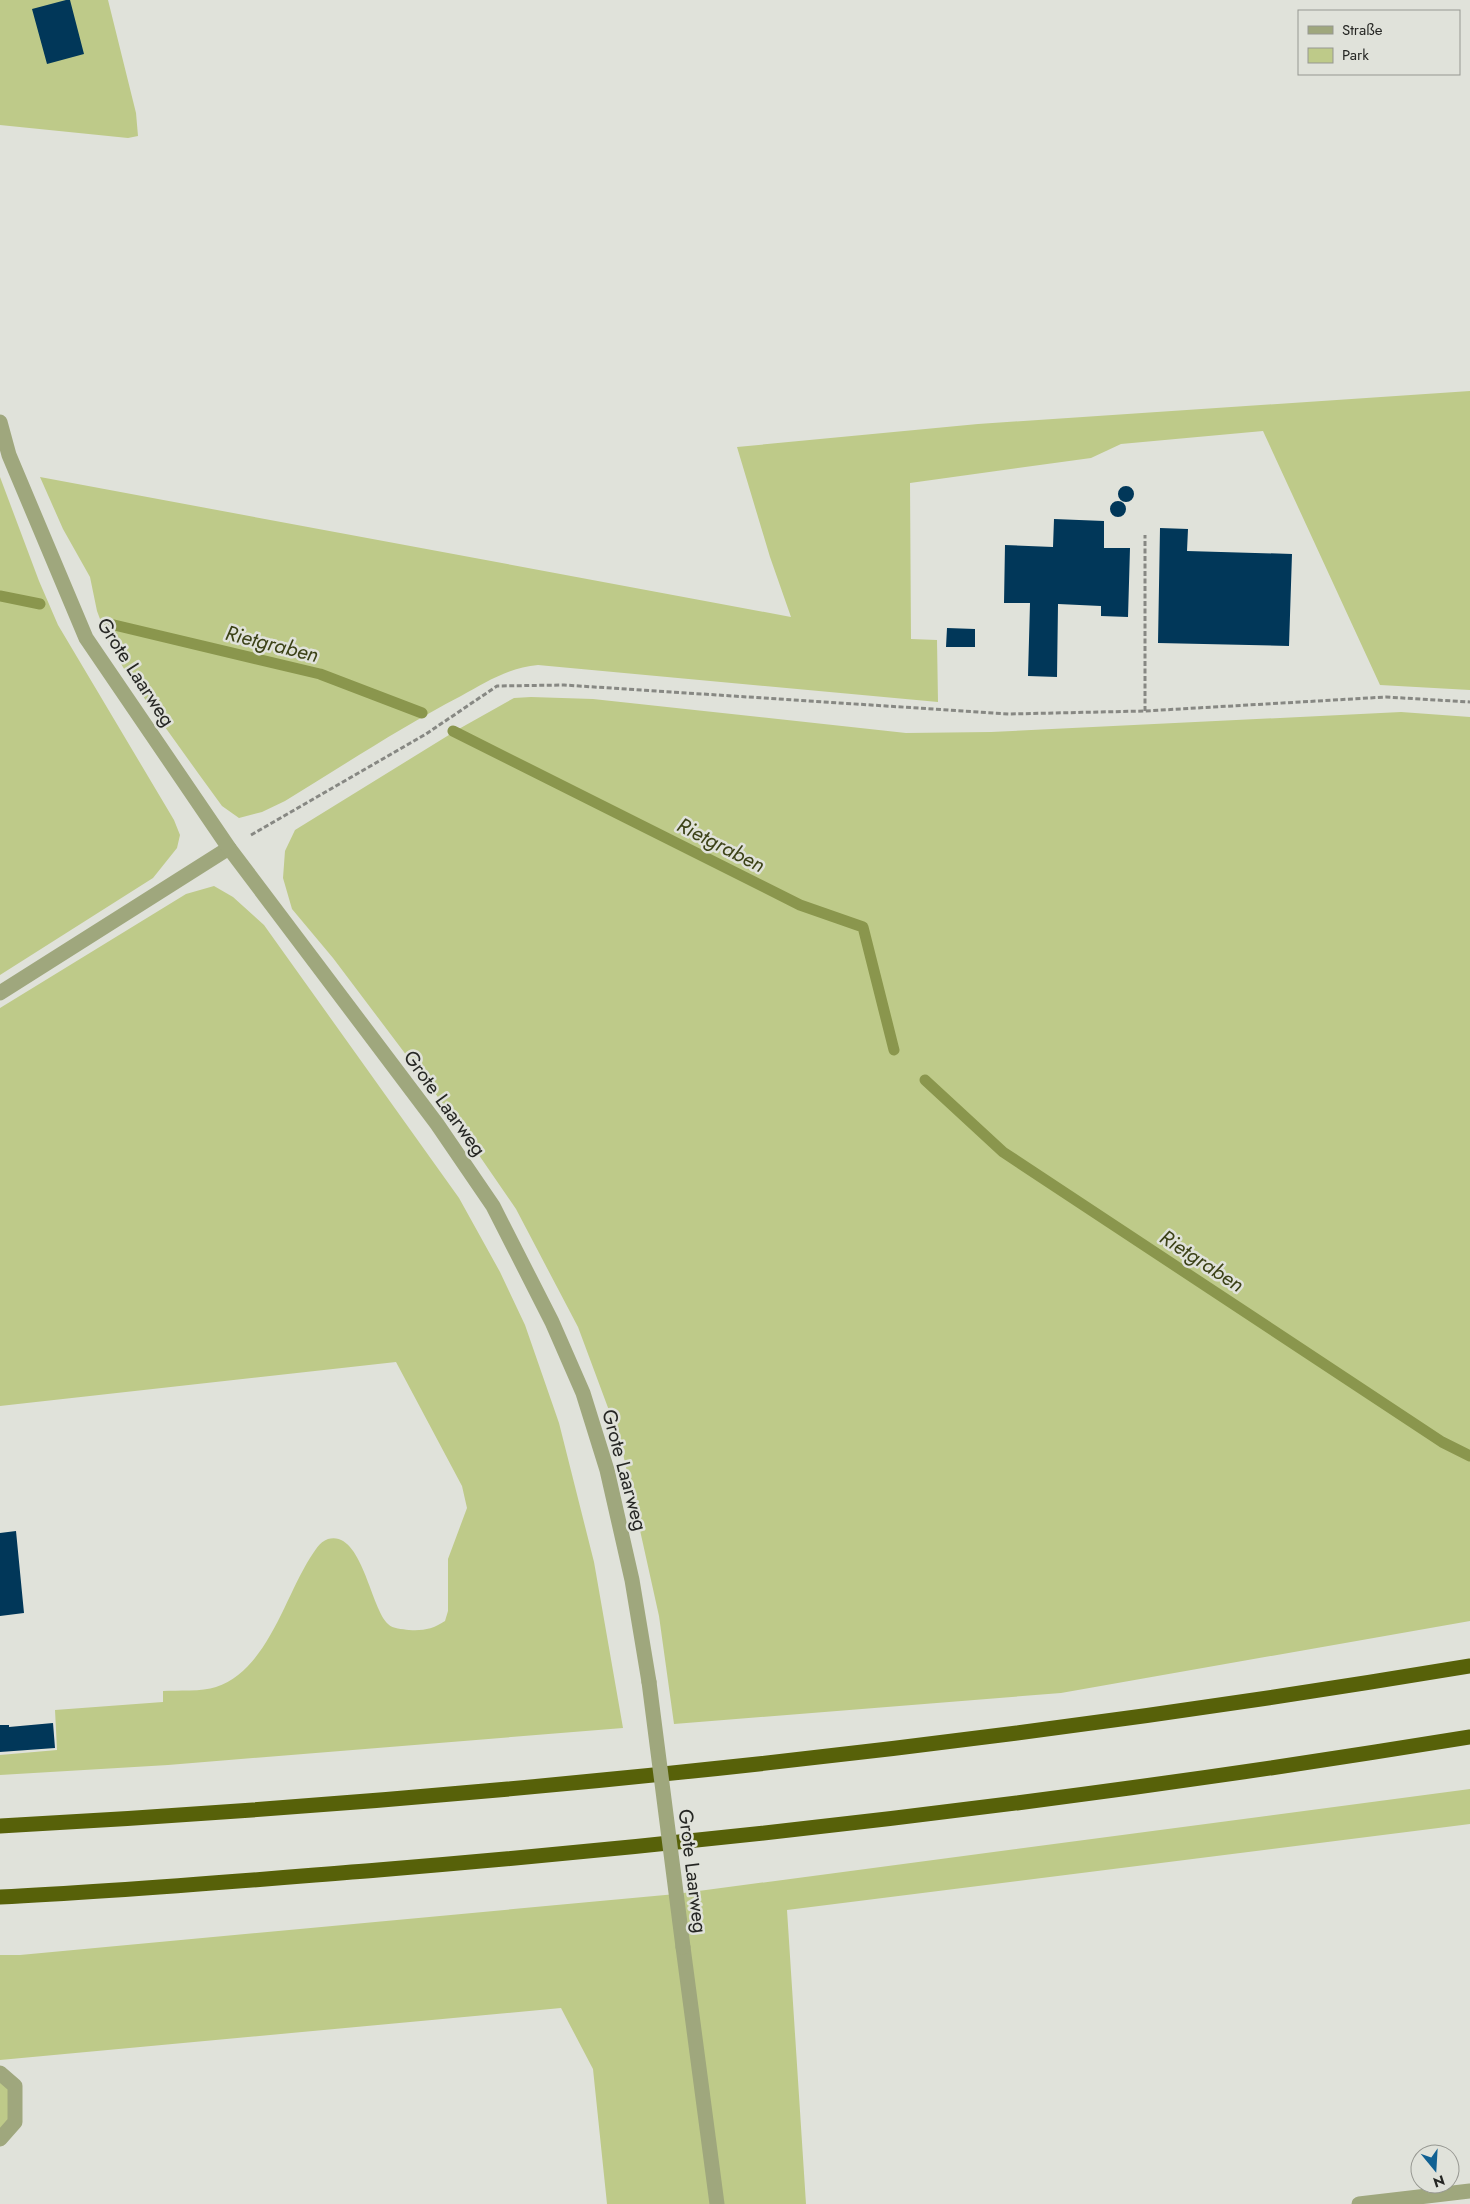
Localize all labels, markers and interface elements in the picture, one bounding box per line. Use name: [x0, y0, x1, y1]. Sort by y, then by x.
legend: [1298, 10, 1460, 75]
text: Straße: [1342, 19, 1383, 41]
text: Park: [1342, 44, 1369, 66]
street label: Grote Laarweg: [89, 612, 182, 732]
water label: Rietgraben: [222, 618, 322, 670]
water label: Rietgraben: [672, 810, 770, 880]
street label: Grote Laarweg: [396, 1044, 493, 1162]
water label: Rietgraben: [1154, 1223, 1250, 1299]
street label: Grote Laarweg: [594, 1406, 655, 1534]
street label: Grote Laarweg: [671, 1807, 714, 1935]
north arrow: [1410, 2144, 1460, 2194]
text: N: [1431, 2170, 1447, 2193]

